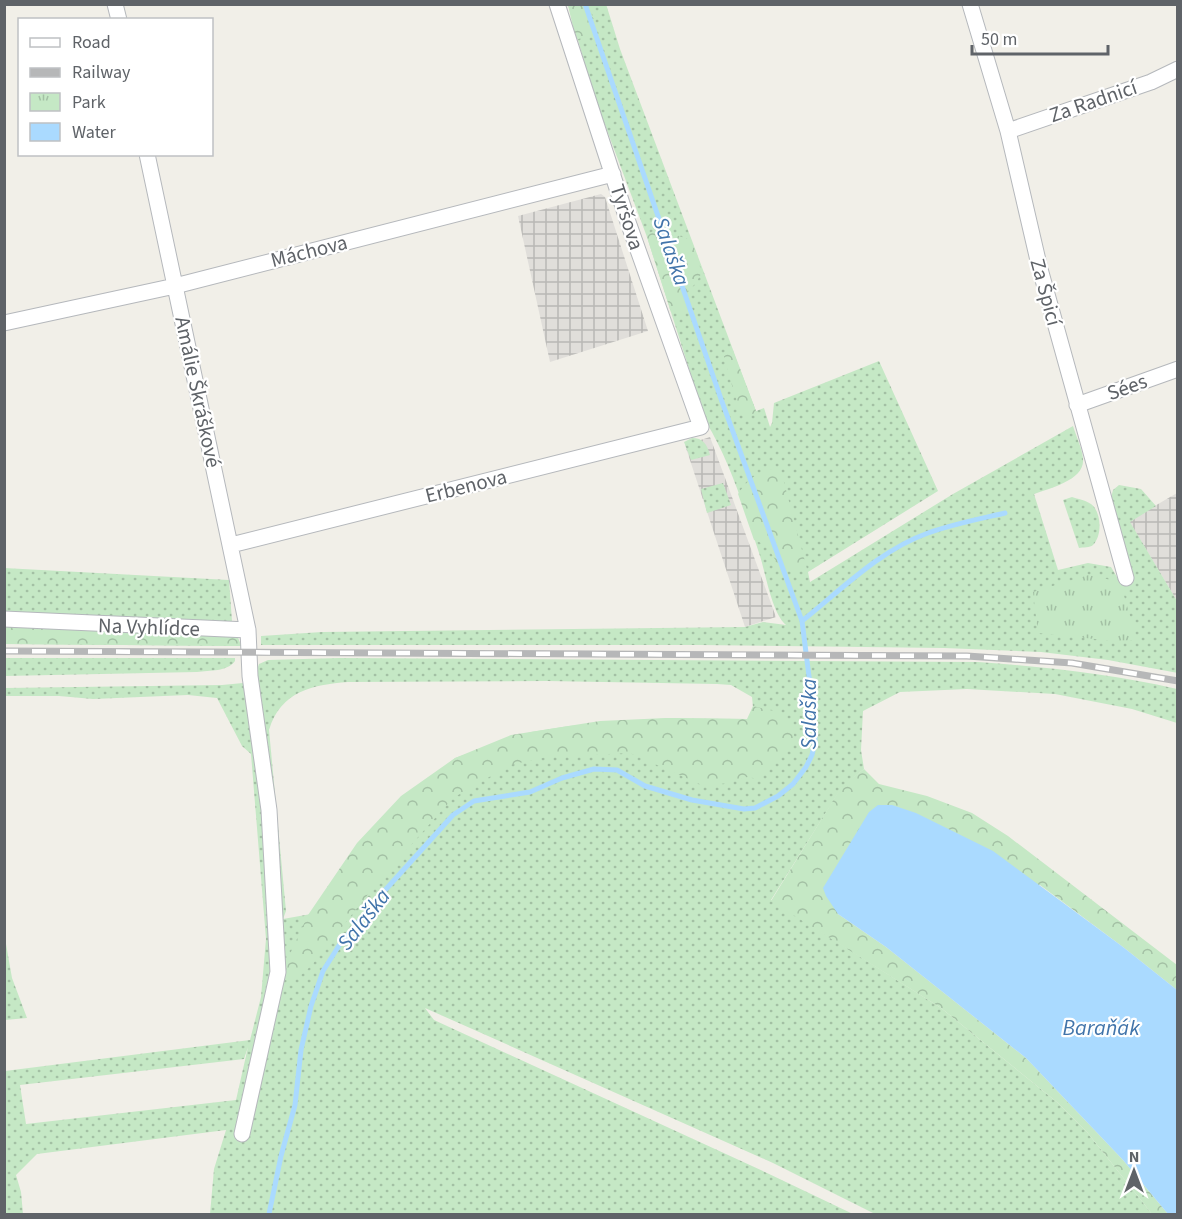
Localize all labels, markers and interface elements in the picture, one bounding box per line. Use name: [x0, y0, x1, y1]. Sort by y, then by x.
legend: [18, 18, 213, 156]
scale bar: [972, 18, 1108, 56]
text: 50 m: [981, 27, 1017, 52]
text: Road: [72, 30, 111, 55]
text: Railway: [72, 60, 131, 85]
street label: Za Radnicí: [1045, 72, 1142, 130]
text: Park: [72, 90, 106, 115]
text: Water: [72, 120, 116, 145]
street label: Tyršova: [602, 180, 652, 254]
water label: Salaška: [644, 213, 698, 290]
street label: Máchova: [267, 227, 351, 275]
street label: Za Špicí: [1023, 255, 1070, 330]
street label: Amálie Škráškové: [167, 314, 229, 470]
street label: Sées: [1103, 366, 1152, 408]
street label: Erbenova: [422, 461, 510, 511]
street label: Na Vyhlídce: [98, 610, 200, 644]
water label: Salaška: [793, 678, 825, 749]
water label: Salaška: [329, 882, 398, 957]
water label: Baraňák: [1062, 1012, 1140, 1044]
north arrow: [1104, 1141, 1164, 1201]
text: N: [1129, 1146, 1139, 1168]

